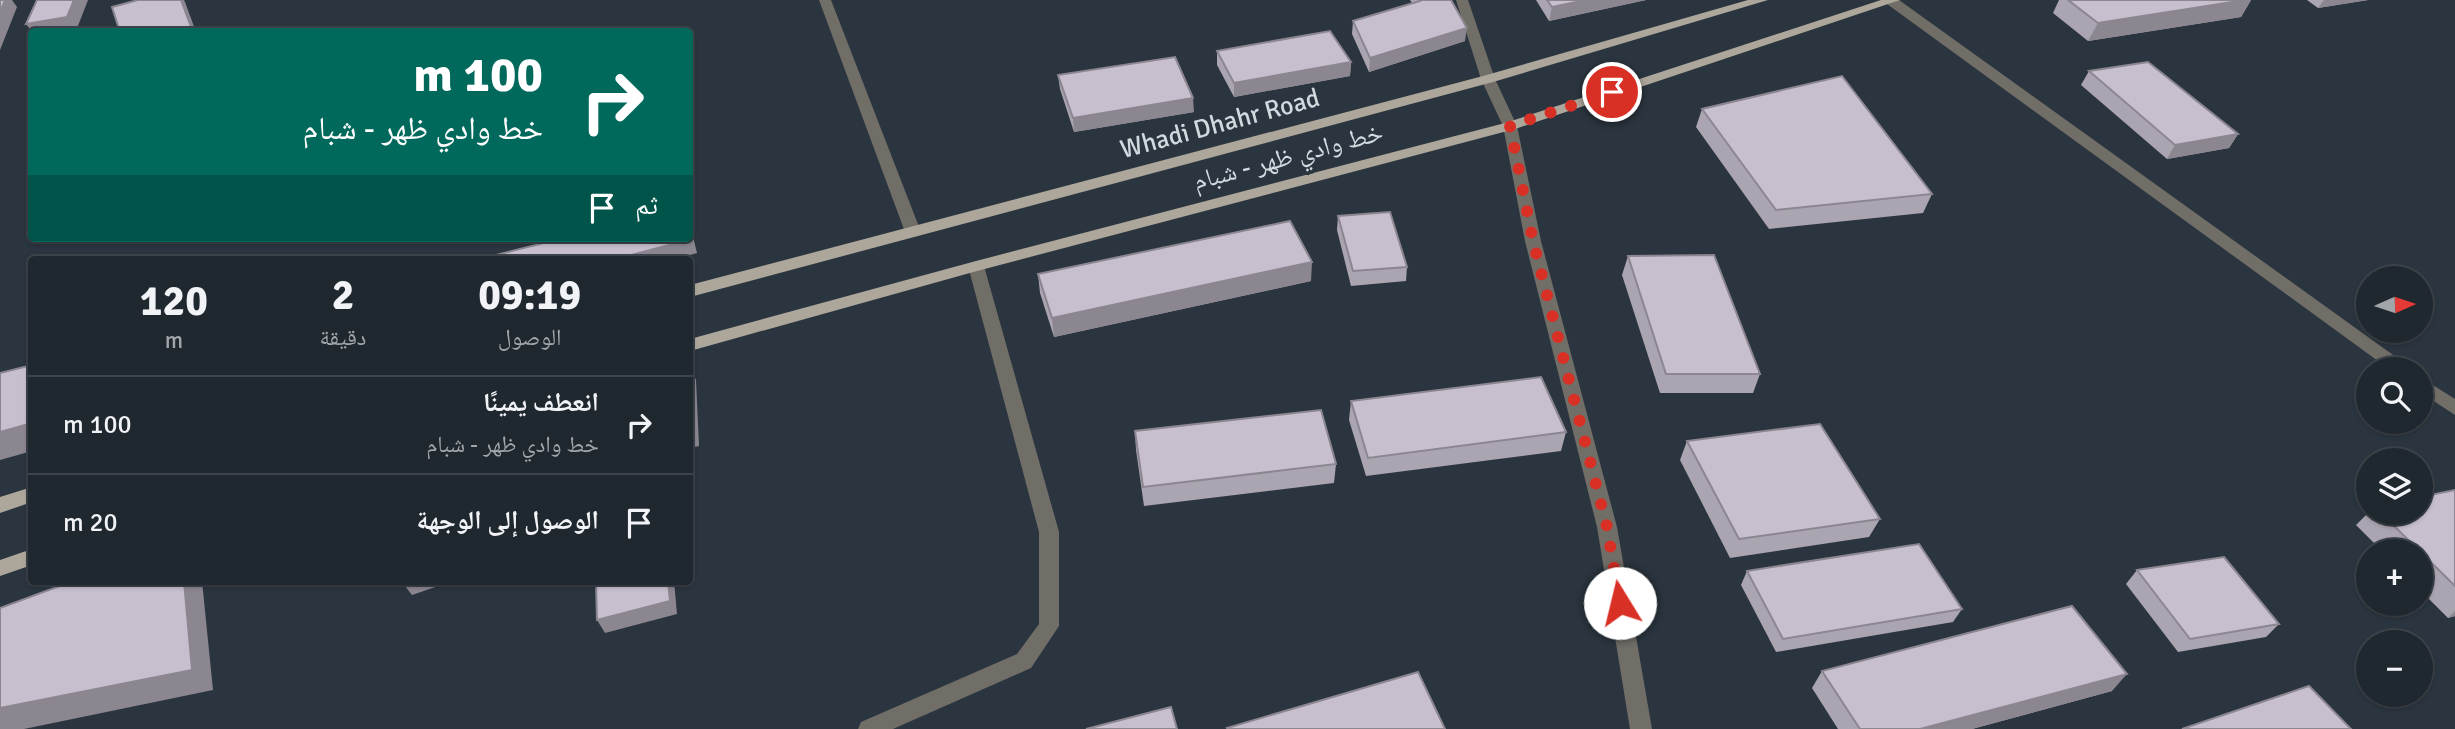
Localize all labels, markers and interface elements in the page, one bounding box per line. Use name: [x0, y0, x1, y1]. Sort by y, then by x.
text: 100 m: [413, 45, 543, 105]
icon: right: [567, 56, 658, 147]
pin: [1582, 62, 1642, 122]
icon: arrive: [1593, 73, 1631, 111]
street label: Whadi Dhahr Road: [1117, 82, 1323, 166]
text: خط وادي ظهر - شبام: [302, 109, 543, 148]
street label: خط وادي ظهر - شبام: [1189, 116, 1387, 201]
icon: arrive: [583, 189, 621, 227]
text: ثم: [635, 190, 658, 222]
north arrow: [2356, 266, 2432, 343]
map controls: [2356, 266, 2433, 707]
text: 2: [332, 270, 354, 321]
text: 09:19: [478, 270, 581, 321]
text: 120: [140, 276, 208, 327]
text: دقيقة: [320, 323, 366, 352]
text: الوصول: [498, 323, 562, 352]
text: m: [165, 326, 183, 355]
button: search: [2356, 357, 2433, 434]
text: انعطف يمينًا: [483, 387, 599, 419]
icon: right: [620, 406, 658, 444]
text: 100 m: [63, 409, 132, 441]
text: خط وادي ظهر - شبام: [426, 430, 599, 459]
button: layers: [2356, 448, 2433, 525]
icon: arrive: [620, 504, 658, 542]
text: الوصول إلى الوجهة: [417, 505, 599, 537]
text: 20 m: [63, 507, 118, 539]
button: +: [2356, 539, 2433, 616]
position arrow: [1583, 566, 1657, 640]
button: −: [2356, 630, 2433, 707]

